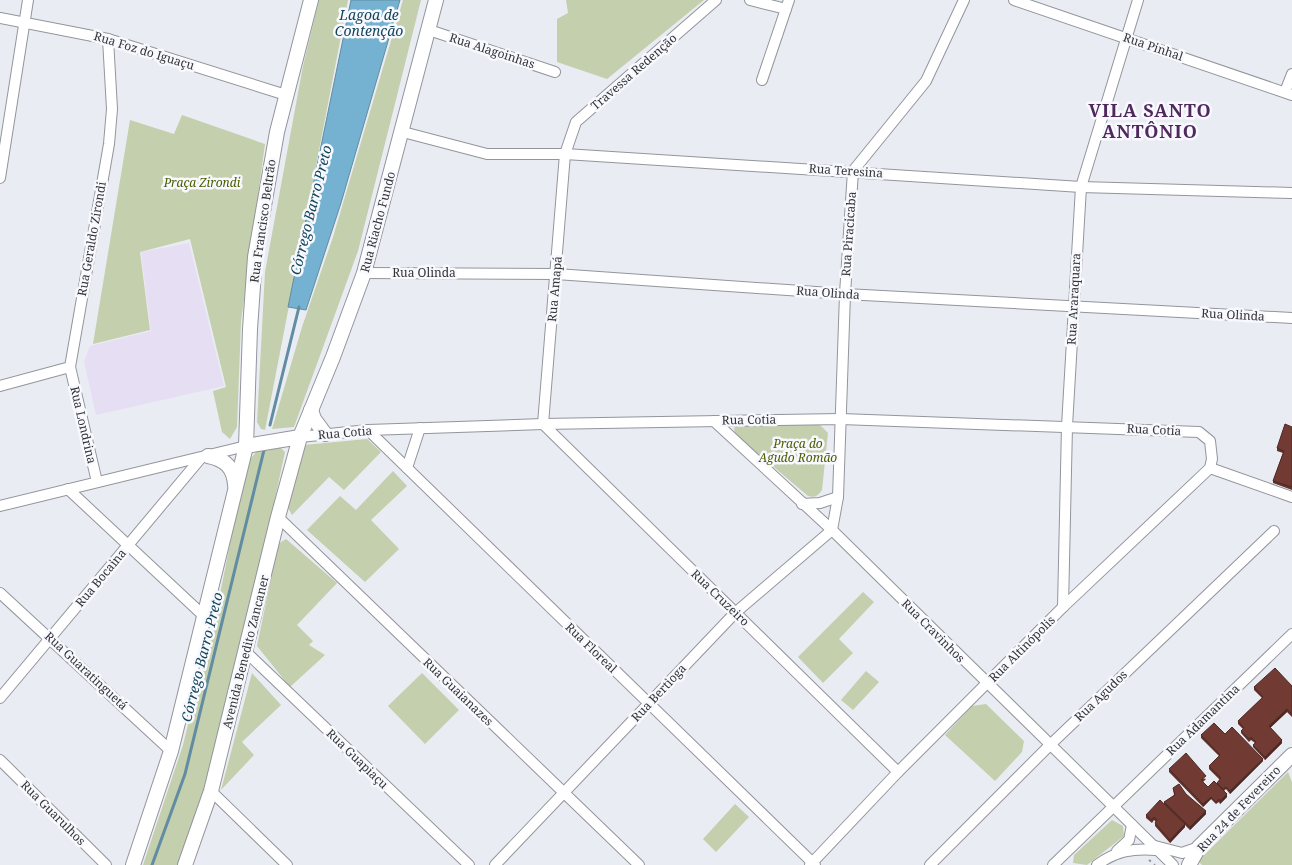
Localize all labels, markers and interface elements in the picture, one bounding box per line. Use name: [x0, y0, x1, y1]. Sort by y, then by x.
water label: Lagoa de Contenção: [335, 5, 403, 40]
street label: Rua Foz do Iguaçu: [92, 27, 197, 74]
street label: Rua Pinhal: [1121, 28, 1186, 65]
street label: Rua Alagoinhas: [447, 29, 537, 72]
street label: Travessa Redenção: [587, 29, 680, 114]
district label: VILA SANTO ANTÔNIO: [1088, 98, 1212, 143]
water label: Córrego Barro Preto: [285, 143, 336, 277]
street label: Rua Francisco Beltrão: [245, 158, 280, 284]
street label: Rua Teresina: [808, 159, 884, 182]
street label: Rua Riacho Fundo: [356, 169, 399, 274]
park label: Praça Zirondi: [163, 174, 241, 191]
street label: Rua Geraldo Zirondi: [73, 180, 110, 298]
street label: Rua Piracicaba: [837, 191, 860, 277]
street label: Rua Araraquara: [1063, 252, 1084, 345]
street label: Rua Amapá: [543, 255, 566, 323]
street label: Rua Olinda: [392, 264, 456, 281]
street label: Rua Olinda: [796, 282, 861, 303]
street label: Rua Olinda: [1201, 304, 1266, 325]
street label: Rua Londrina: [66, 385, 101, 465]
street label: Rua Cotia: [722, 411, 777, 428]
street label: Rua Cotia: [1126, 420, 1182, 439]
street label: Rua Cotia: [317, 422, 373, 443]
park label: Praça do Agudo Romão: [758, 435, 837, 466]
street label: Rua Bocaina: [71, 545, 130, 610]
street label: Rua Cruzeiro: [687, 565, 753, 630]
street label: Avenida Benedito Zancaner: [218, 573, 273, 731]
water label: Córrego Barro Preto: [176, 590, 227, 724]
street label: Rua Cravinhos: [898, 595, 969, 666]
street label: Rua Altinópolis: [985, 612, 1059, 686]
street label: Rua Floreal: [562, 619, 621, 677]
street label: Rua Guaratinguetá: [41, 628, 132, 714]
street label: Rua Guaianazes: [420, 654, 497, 729]
street label: Rua Bertioga: [627, 660, 690, 725]
street label: Rua Agudos: [1071, 666, 1131, 725]
street label: Rua Adamantina: [1162, 680, 1243, 759]
street label: Rua Guapiaçu: [323, 725, 392, 793]
street label: Rua 24 de Fevereiro: [1193, 762, 1284, 855]
street label: Rua Guarulhos: [17, 776, 90, 849]

